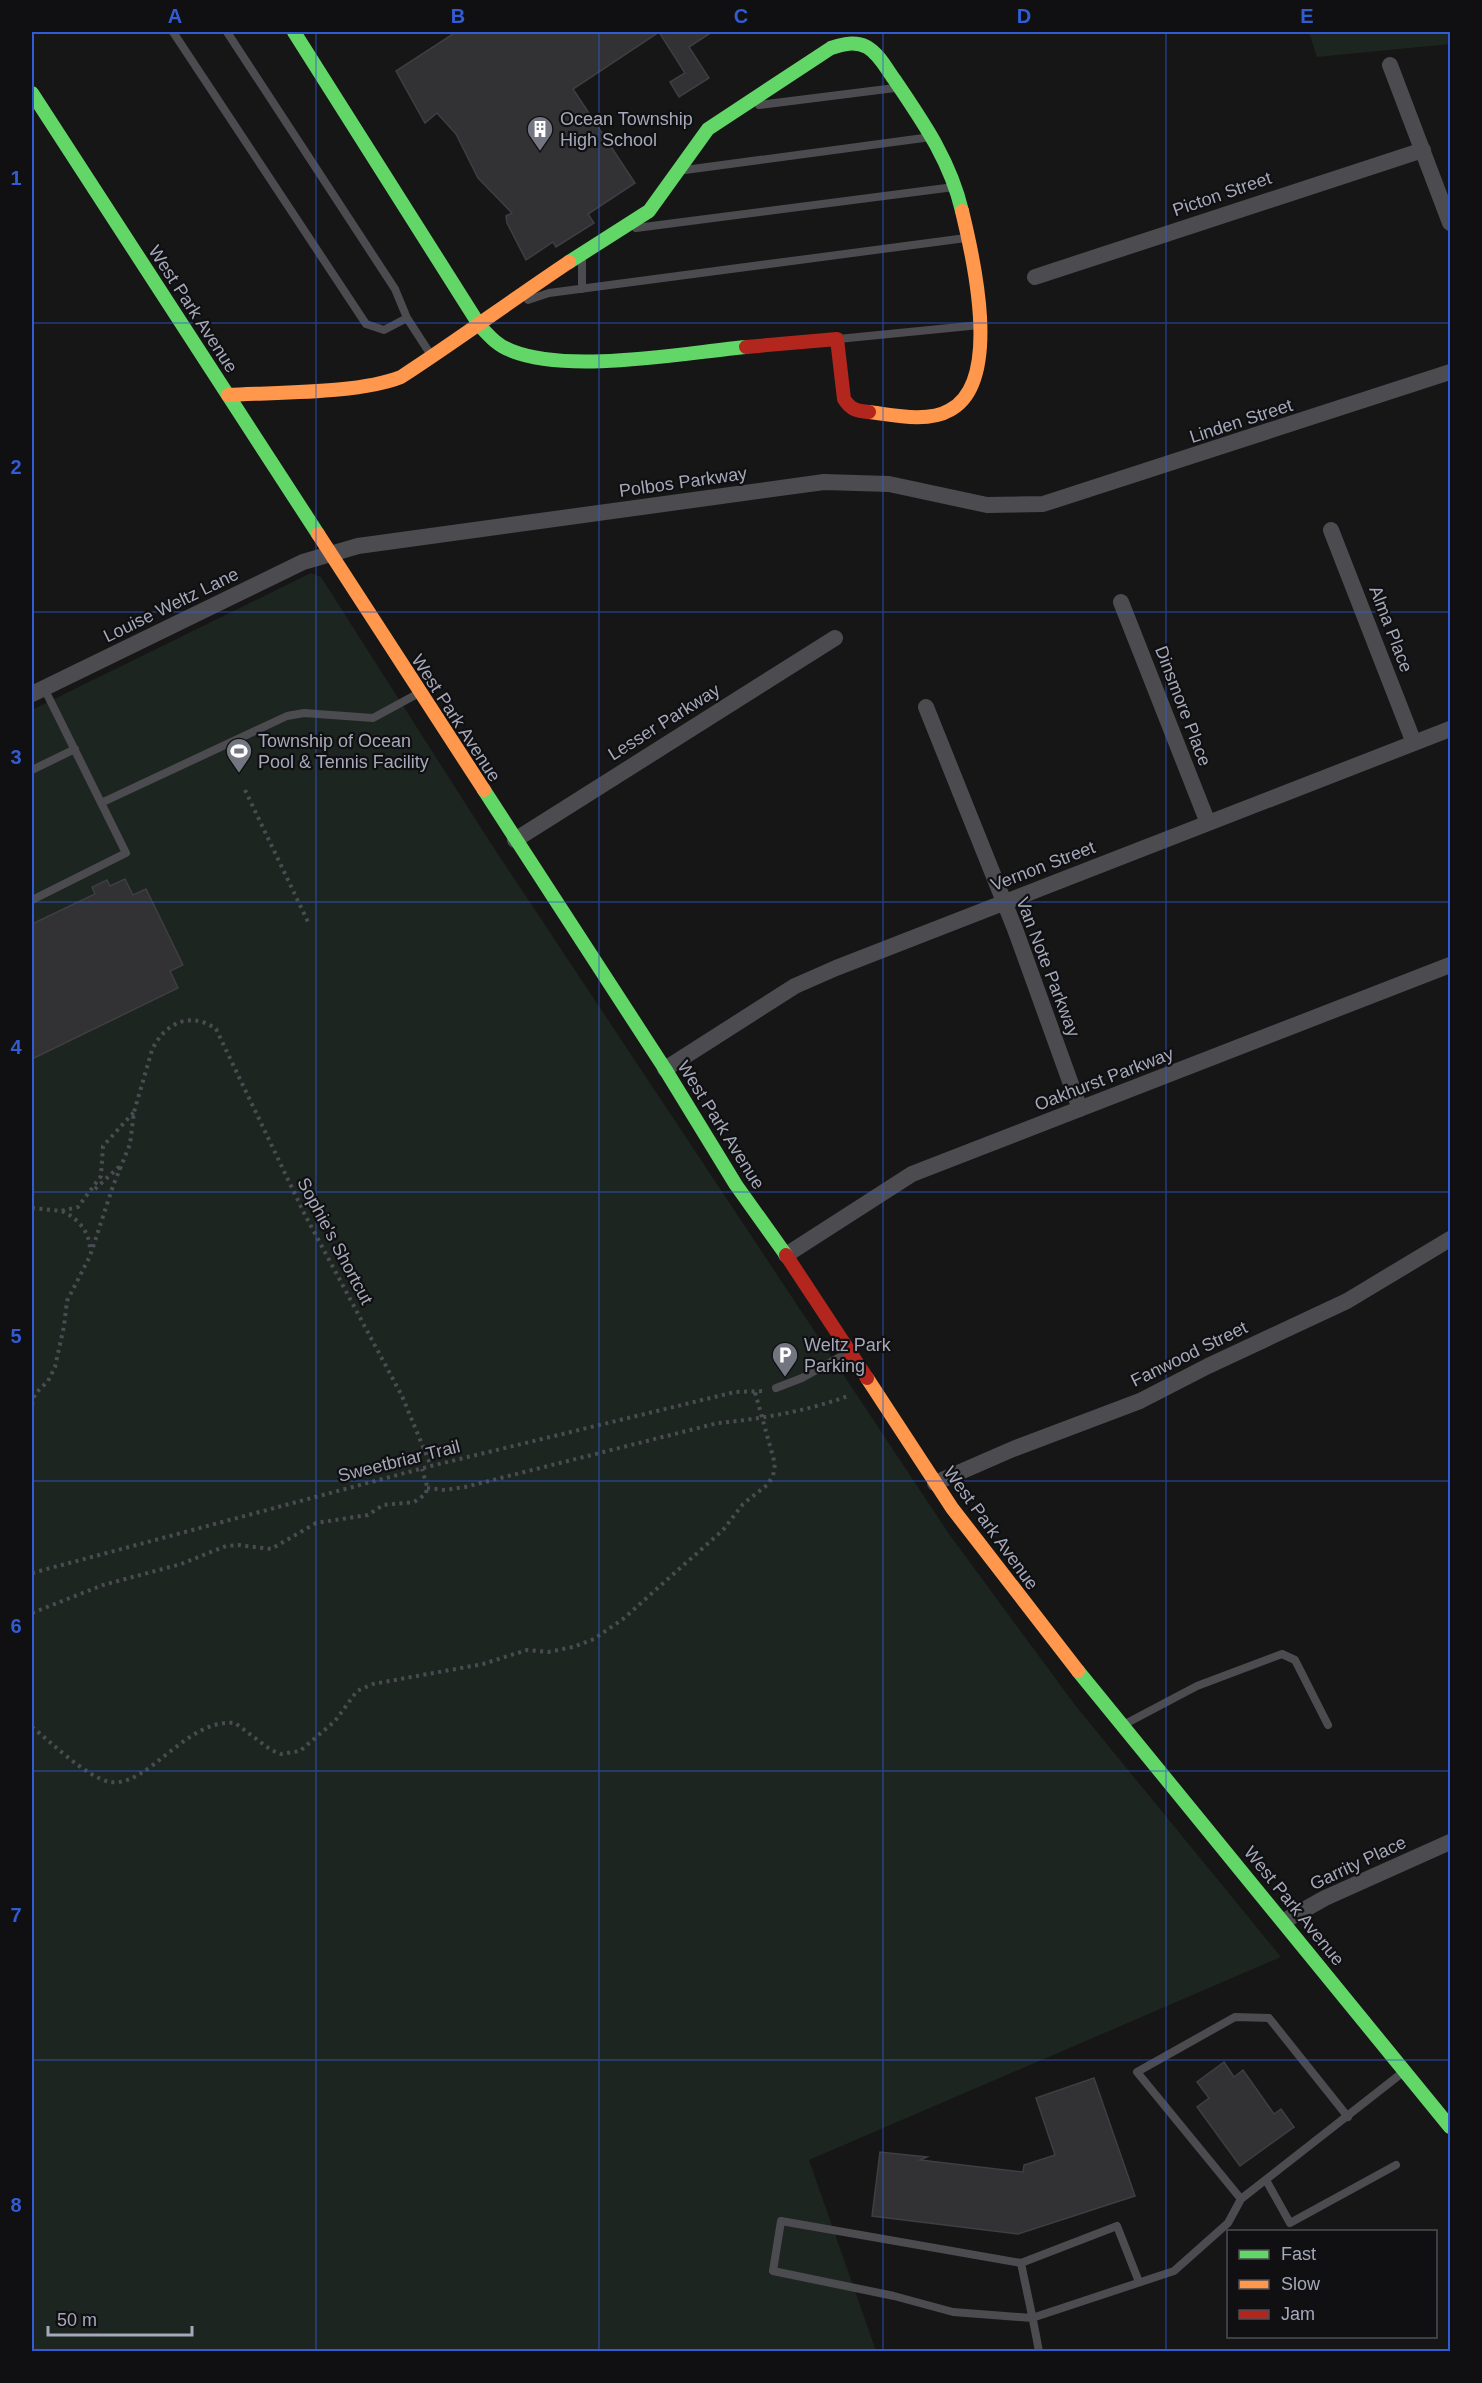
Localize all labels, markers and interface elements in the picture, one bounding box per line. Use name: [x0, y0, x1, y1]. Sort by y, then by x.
text: A: [168, 5, 182, 27]
text: B: [451, 5, 465, 27]
text: C: [734, 5, 748, 27]
text: D: [1017, 5, 1031, 27]
text: E: [1300, 5, 1314, 27]
place label: Ocean Township High School: [560, 109, 693, 150]
building icon: Ocean Township High School: [525, 114, 555, 152]
text: 1: [10, 167, 22, 189]
street label: Picton Street: [1170, 168, 1274, 220]
street label: West Park Avenue: [144, 242, 242, 376]
street label: Linden Street: [1187, 395, 1295, 447]
text: 2: [10, 456, 22, 478]
street label: Polbos Parkway: [618, 463, 748, 501]
street label: Louise Weltz Lane: [100, 564, 242, 646]
street label: Alma Place: [1365, 583, 1417, 675]
street label: Dinsmore Place: [1151, 643, 1215, 769]
street label: West Park Avenue: [407, 651, 505, 785]
street label: Lesser Parkway: [604, 680, 724, 764]
place label: Township of Ocean Pool & Tennis Facility: [258, 731, 429, 772]
sports icon: Township of Ocean Pool & Tennis Facility: [224, 736, 254, 774]
text: 3: [10, 746, 22, 768]
street label: Vernon Street: [988, 837, 1098, 895]
street label: Van Note Parkway: [1012, 894, 1084, 1040]
text: 4: [10, 1036, 22, 1058]
street label: Oakhurst Parkway: [1032, 1043, 1176, 1115]
street label: West Park Avenue: [673, 1057, 769, 1193]
street label: Sophie's Shortcut: [293, 1174, 377, 1308]
street label: Fanwood Street: [1128, 1317, 1250, 1391]
text: 5: [10, 1325, 22, 1347]
place label: Weltz Park Parking: [804, 1335, 892, 1376]
parking icon: Weltz Park Parking: [770, 1340, 800, 1378]
street label: Sweetbriar Trail: [336, 1436, 462, 1486]
street label: West Park Avenue: [940, 1462, 1042, 1594]
text: 6: [10, 1615, 22, 1637]
street label: Garrity Place: [1307, 1832, 1409, 1894]
street label: West Park Avenue: [1240, 1842, 1348, 1970]
text: 7: [10, 1904, 22, 1926]
text: 8: [10, 2194, 22, 2216]
legend: [1227, 2230, 1437, 2338]
text: Fast: [1281, 2244, 1316, 2264]
text: Slow: [1281, 2274, 1321, 2294]
scale bar: [48, 2299, 192, 2337]
text: Jam: [1281, 2304, 1315, 2324]
text: 50 m: [57, 2310, 97, 2330]

